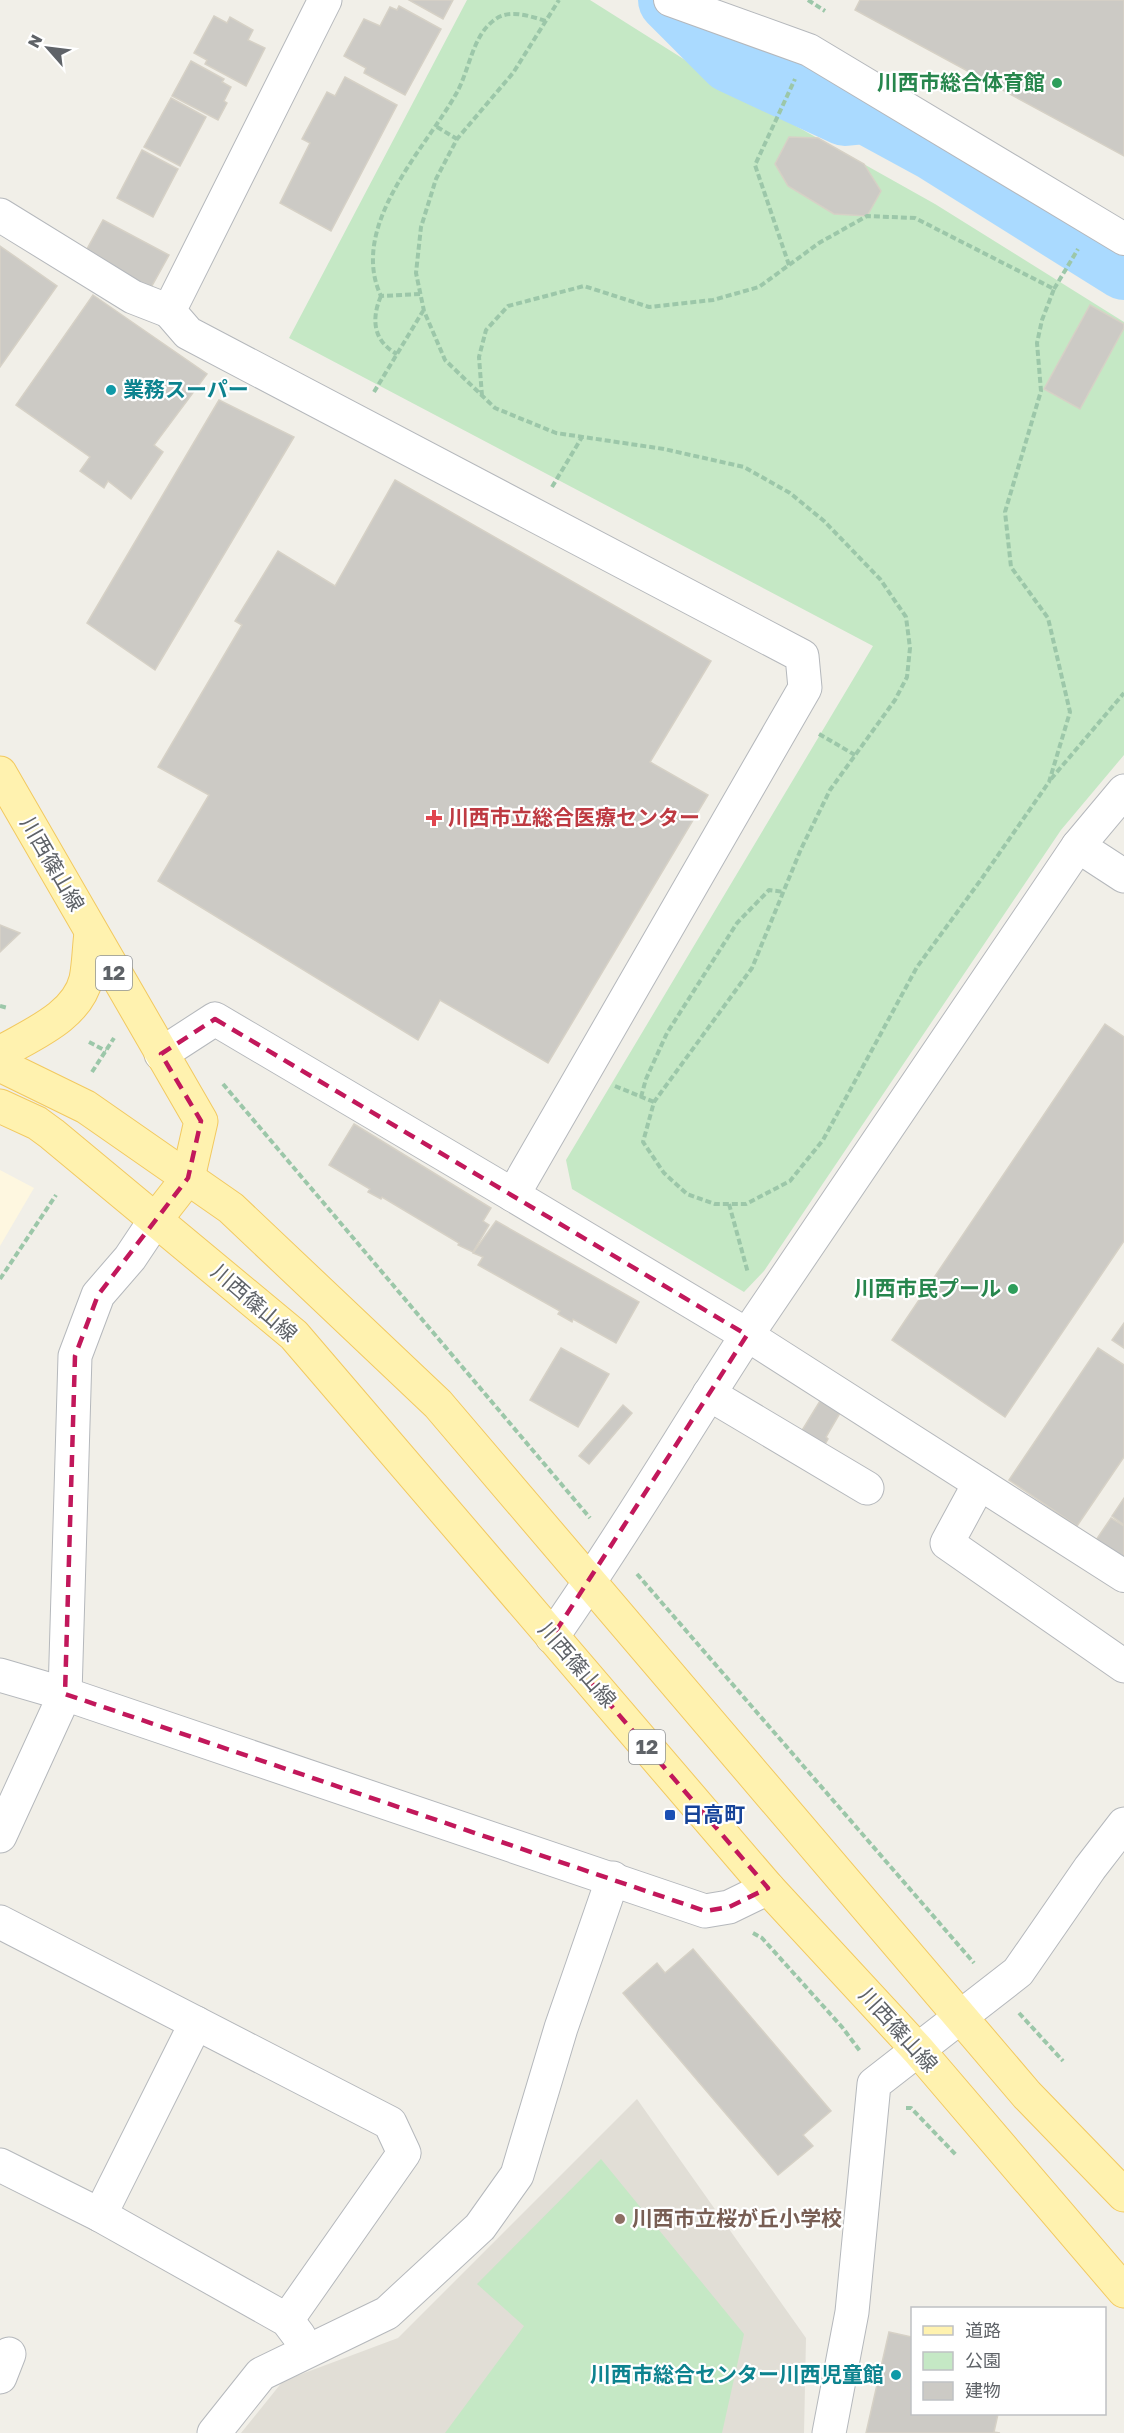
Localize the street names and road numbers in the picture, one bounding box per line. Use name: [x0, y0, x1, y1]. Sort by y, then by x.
street label: 川西篠山線: [15, 812, 90, 915]
road number: 12: [96, 956, 132, 990]
street label: 川西篠山線: [207, 1258, 303, 1346]
street label: 川西篠山線: [534, 1616, 622, 1712]
road number: 12: [629, 1730, 665, 1764]
street label: 川西篠山線: [854, 1982, 944, 2077]

